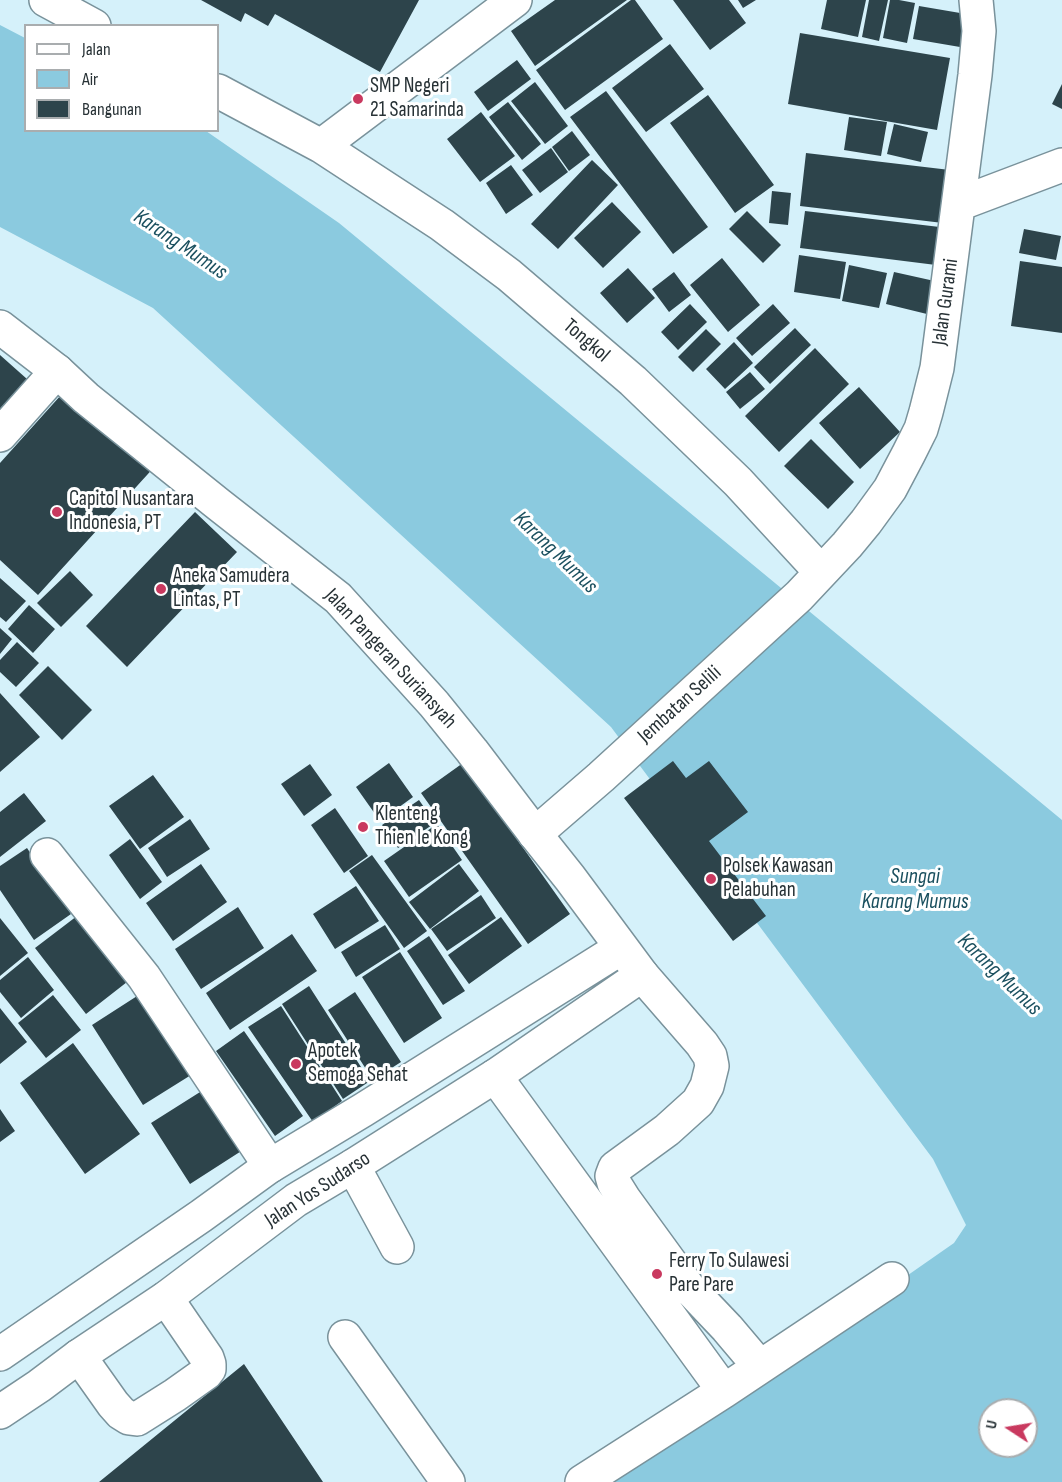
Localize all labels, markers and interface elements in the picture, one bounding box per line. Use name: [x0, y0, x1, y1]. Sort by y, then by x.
legend: [24, 24, 219, 132]
text: Jalan: [82, 39, 111, 60]
text: Air: [82, 69, 98, 90]
place label: SMP Negeri 21 Samarinda: [370, 74, 464, 124]
marker: SMP Negeri 21 Samarinda: [351, 92, 365, 106]
text: Bangunan: [82, 99, 142, 120]
water label: Karang Mumus: [128, 204, 232, 286]
street label: Jalan Gurami: [927, 257, 965, 347]
street label: Tongkol: [558, 314, 614, 368]
place label: Capitol Nusantara Indonesia, PT: [69, 487, 194, 537]
marker: Capitol Nusantara Indonesia, PT: [50, 505, 64, 519]
water label: Karang Mumus: [507, 506, 603, 600]
place label: Aneka Samudera Lintas, PT: [173, 564, 290, 614]
marker: Aneka Samudera Lintas, PT: [154, 582, 168, 596]
street label: Jalan Pangeran Suriansyah: [319, 584, 461, 734]
street label: Jembatan Selili: [633, 661, 727, 749]
place label: Klenteng Thien Ie Kong: [375, 802, 468, 852]
marker: Klenteng Thien Ie Kong: [356, 820, 370, 834]
place label: Polsek Kawasan Pelabuhan: [723, 854, 833, 904]
water label: Sungai Karang Mumus: [861, 864, 969, 915]
marker: Polsek Kawasan Pelabuhan: [704, 872, 718, 886]
water label: Karang Mumus: [951, 928, 1047, 1022]
place label: Apotek Semoga Sehat: [308, 1039, 408, 1089]
marker: Apotek Semoga Sehat: [289, 1057, 303, 1071]
street label: Jalan Yos Sudarso: [261, 1147, 375, 1233]
place label: Ferry To Sulawesi Pare Pare: [669, 1249, 789, 1299]
marker: Ferry To Sulawesi Pare Pare: [650, 1267, 664, 1281]
north arrow: [978, 1398, 1038, 1458]
text: U: [982, 1419, 1002, 1431]

